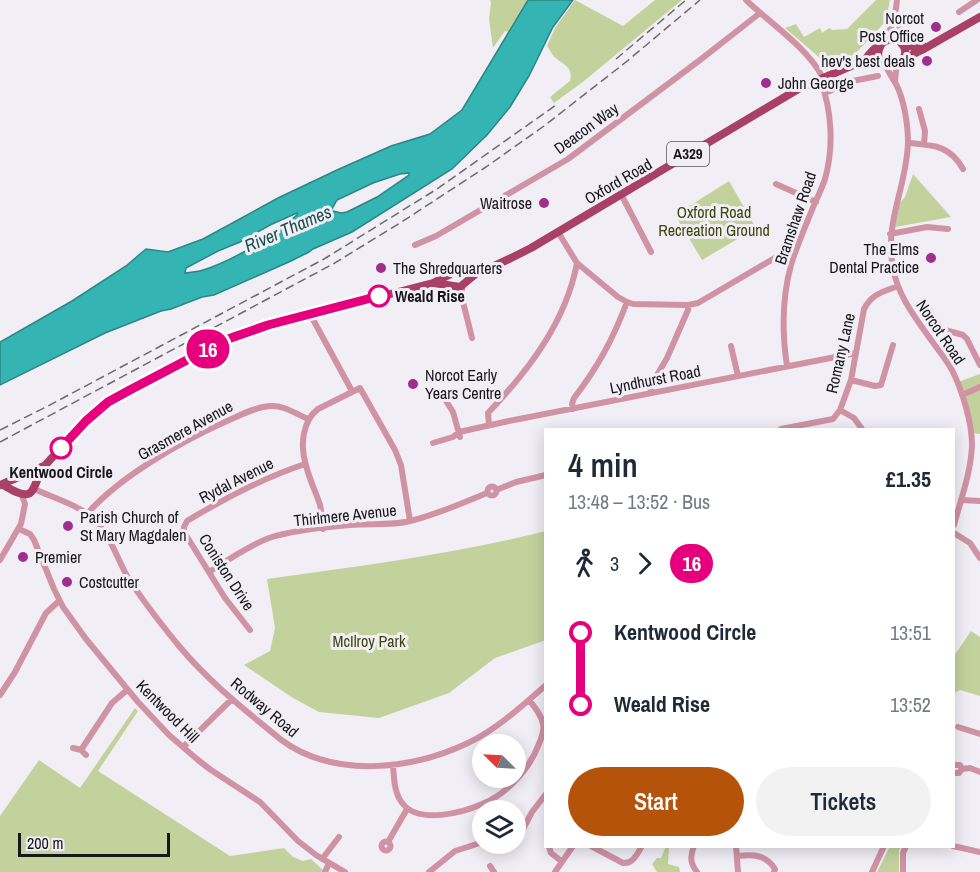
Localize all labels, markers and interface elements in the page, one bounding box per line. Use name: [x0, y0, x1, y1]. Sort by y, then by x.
place label: Norcot Post Office: [859, 7, 924, 47]
marker: Norcot Post Office: [929, 20, 943, 34]
place label: hev's best deals: [821, 50, 915, 72]
marker: hev's best deals: [920, 54, 934, 68]
place label: John George: [778, 72, 854, 94]
marker: John George: [759, 76, 773, 90]
street label: Deacon Way: [549, 97, 623, 159]
road number: A329: [667, 142, 709, 166]
street label: Oxford Road: [580, 153, 656, 209]
street label: Bramshaw Road: [769, 169, 821, 267]
place label: Waitrose: [480, 192, 532, 214]
marker: Waitrose: [537, 196, 551, 210]
water label: River Thames: [240, 199, 335, 258]
park label: Oxford Road Recreation Ground: [658, 201, 770, 241]
place label: The Elms Dental Practice: [829, 238, 919, 278]
marker: The Elms Dental Practice: [924, 251, 938, 265]
place label: The Shredquarters: [393, 257, 502, 279]
marker: The Shredquarters: [374, 261, 388, 275]
marker: Weald Rise: [368, 285, 390, 307]
place label: Weald Rise: [395, 285, 465, 307]
street label: Norcot Road: [911, 295, 971, 369]
street label: Romany Lane: [820, 311, 860, 395]
line badge: 16: [181, 330, 235, 368]
text: 16: [198, 335, 218, 364]
street label: Lyndhurst Road: [608, 359, 702, 399]
place label: Norcot Early Years Centre: [425, 364, 501, 404]
marker: Norcot Early Years Centre: [406, 377, 420, 391]
street label: Grasmere Avenue: [134, 395, 236, 465]
marker: Kentwood Circle: [50, 437, 72, 459]
text: 4 min: [568, 443, 638, 487]
street label: Rydal Avenue: [195, 452, 277, 508]
place label: Kentwood Circle: [9, 461, 113, 483]
text: £1.35: [886, 464, 931, 494]
text: 13:48 – 13:52 · Bus: [568, 488, 710, 515]
street label: Thirlmere Avenue: [292, 499, 398, 531]
place label: Parish Church of St Mary Magdalen: [80, 506, 186, 546]
marker: Parish Church of St Mary Magdalen: [61, 519, 75, 533]
street label: Coniston Drive: [194, 529, 260, 615]
place label: Premier: [35, 546, 82, 568]
icon: walk: [568, 547, 601, 580]
icon: forward: [628, 547, 661, 580]
text: 16: [682, 549, 701, 578]
marker: Premier: [16, 550, 30, 564]
text: 3: [610, 550, 619, 577]
place label: Costcutter: [79, 571, 139, 593]
marker: Costcutter: [60, 575, 74, 589]
text: Kentwood Circle: [614, 617, 756, 647]
text: 13:51: [890, 619, 931, 646]
park label: McIlroy Park: [333, 630, 406, 652]
street label: Rodway Road: [226, 672, 304, 742]
street label: Kentwood Hill: [132, 675, 204, 747]
text: Weald Rise: [614, 689, 710, 719]
text: 13:52: [890, 691, 931, 718]
north arrow: [472, 734, 526, 788]
map controls: [472, 734, 526, 854]
button: Start: [568, 767, 744, 836]
button: Tickets: [756, 767, 931, 836]
button: layers: [472, 800, 526, 854]
scale bar: [18, 830, 170, 858]
text: 200 m: [27, 832, 63, 854]

